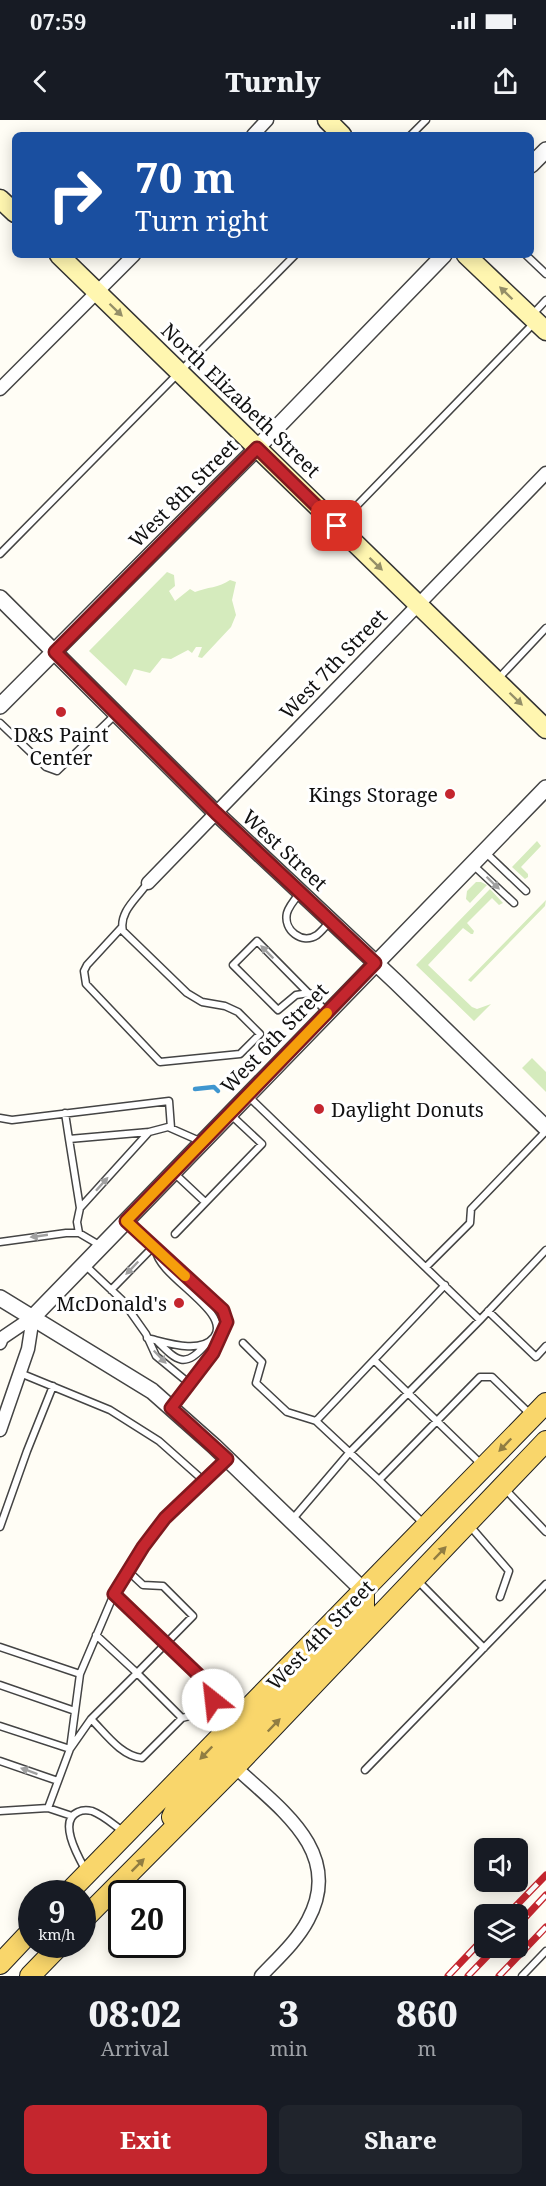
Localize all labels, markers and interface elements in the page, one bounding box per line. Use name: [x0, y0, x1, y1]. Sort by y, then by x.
text: 07:59: [30, 6, 86, 36]
text: Turnly: [225, 63, 321, 100]
icon: back: [24, 65, 57, 98]
icon: share: [489, 65, 522, 98]
text: 70 m: [135, 148, 235, 205]
icon: right: [36, 156, 114, 234]
text: Turn right: [135, 202, 268, 239]
one-way arrow: [499, 286, 514, 300]
one-way arrow: [109, 303, 124, 317]
street label: North Elizabeth Street: [156, 317, 326, 483]
street label: West 8th Street: [123, 433, 243, 553]
pin: [311, 500, 362, 551]
icon: arrive: [320, 509, 353, 542]
one-way arrow: [368, 556, 382, 570]
street label: West 7th Street: [273, 603, 393, 725]
one-way arrow: [508, 692, 522, 706]
marker: D&S Paint Center: [54, 705, 68, 719]
place label: D&S Paint Center: [13, 721, 109, 771]
place label: Kings Storage: [309, 781, 438, 808]
marker: Kings Storage: [443, 787, 457, 801]
street label: West Street: [236, 803, 334, 897]
one-way arrow: [485, 876, 500, 889]
one-way arrow: [260, 945, 275, 959]
street label: West 6th Street: [214, 977, 334, 1099]
place label: Daylight Donuts: [331, 1096, 484, 1123]
marker: Daylight Donuts: [312, 1102, 326, 1116]
one-way arrow: [95, 1176, 109, 1191]
one-way arrow: [30, 1232, 49, 1241]
one-way arrow: [125, 1261, 139, 1276]
place label: McDonald's: [56, 1290, 167, 1317]
marker: McDonald's: [172, 1296, 186, 1310]
one-way arrow: [152, 1350, 166, 1364]
one-way arrow: [499, 1438, 513, 1452]
one-way arrow: [432, 1546, 446, 1560]
street label: West 4th Street: [260, 1574, 380, 1696]
position arrow: [181, 1668, 245, 1732]
one-way arrow: [267, 1719, 281, 1733]
one-way arrow: [199, 1745, 213, 1759]
one-way arrow: [20, 1765, 38, 1775]
map controls: [474, 1838, 528, 1958]
button: sound: [474, 1838, 528, 1892]
one-way arrow: [131, 1858, 145, 1872]
speed limit sign: 20: [108, 1880, 186, 1958]
text: 9: [49, 1891, 65, 1932]
button: layers: [474, 1904, 528, 1958]
text: km/h: [39, 1924, 75, 1944]
text: 08:02: [88, 1989, 181, 2038]
text: 3: [279, 1989, 299, 2038]
text: 860: [396, 1989, 458, 2038]
text: Arrival: [101, 2035, 169, 2062]
text: min: [270, 2035, 308, 2062]
text: m: [418, 2035, 436, 2062]
button: Exit: [24, 2105, 267, 2174]
button: Share: [279, 2105, 522, 2174]

